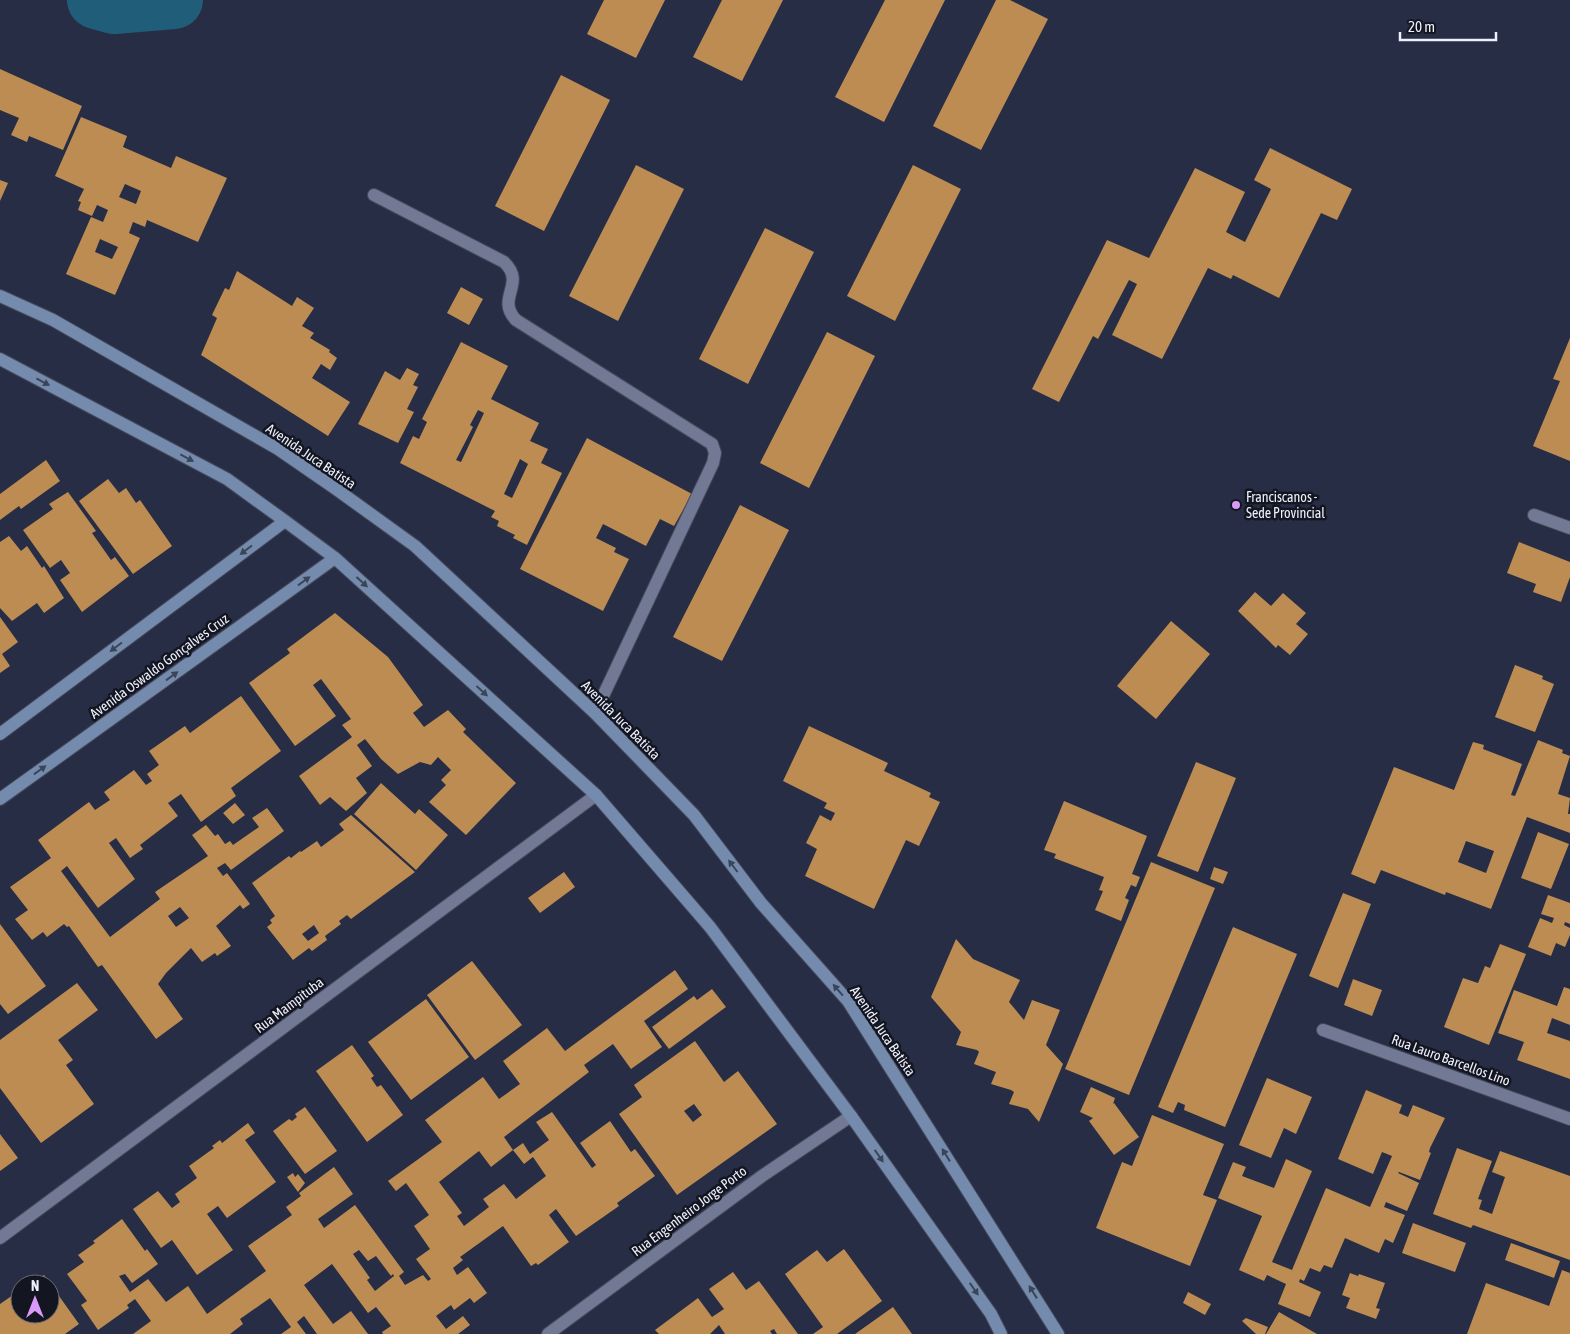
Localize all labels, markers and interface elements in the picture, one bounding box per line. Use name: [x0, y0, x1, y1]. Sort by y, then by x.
scale bar: [1400, 10, 1496, 42]
text: 20 m: [1408, 18, 1435, 35]
one-way arrow: [36, 378, 50, 386]
street label: Avenida Juca Batista: [263, 420, 359, 492]
one-way arrow: [180, 454, 194, 462]
place label: Franciscanos - Sede Provincial: [1246, 489, 1325, 521]
marker: Franciscanos - Sede Provincial: [1230, 499, 1242, 511]
one-way arrow: [240, 544, 253, 555]
one-way arrow: [297, 576, 311, 586]
one-way arrow: [355, 576, 367, 588]
street label: Avenida Oswaldo Gonçalves Cruz: [87, 610, 231, 722]
one-way arrow: [109, 642, 123, 652]
one-way arrow: [165, 671, 179, 681]
street label: Avenida Juca Batista: [578, 677, 664, 763]
one-way arrow: [475, 686, 488, 697]
one-way arrow: [33, 765, 47, 775]
one-way arrow: [728, 859, 738, 873]
street label: Rua Mampituba: [251, 974, 327, 1036]
street label: Avenida Juca Batista: [847, 983, 919, 1079]
one-way arrow: [832, 984, 844, 996]
street label: Rua Lauro Barcellos Lino: [1390, 1031, 1512, 1089]
one-way arrow: [941, 1148, 950, 1162]
one-way arrow: [874, 1149, 885, 1162]
street label: Rua Engenheiro Jorge Porto: [629, 1163, 749, 1259]
north arrow: [10, 1274, 60, 1324]
text: N: [31, 1278, 39, 1294]
one-way arrow: [969, 1282, 979, 1296]
one-way arrow: [1028, 1286, 1038, 1299]

